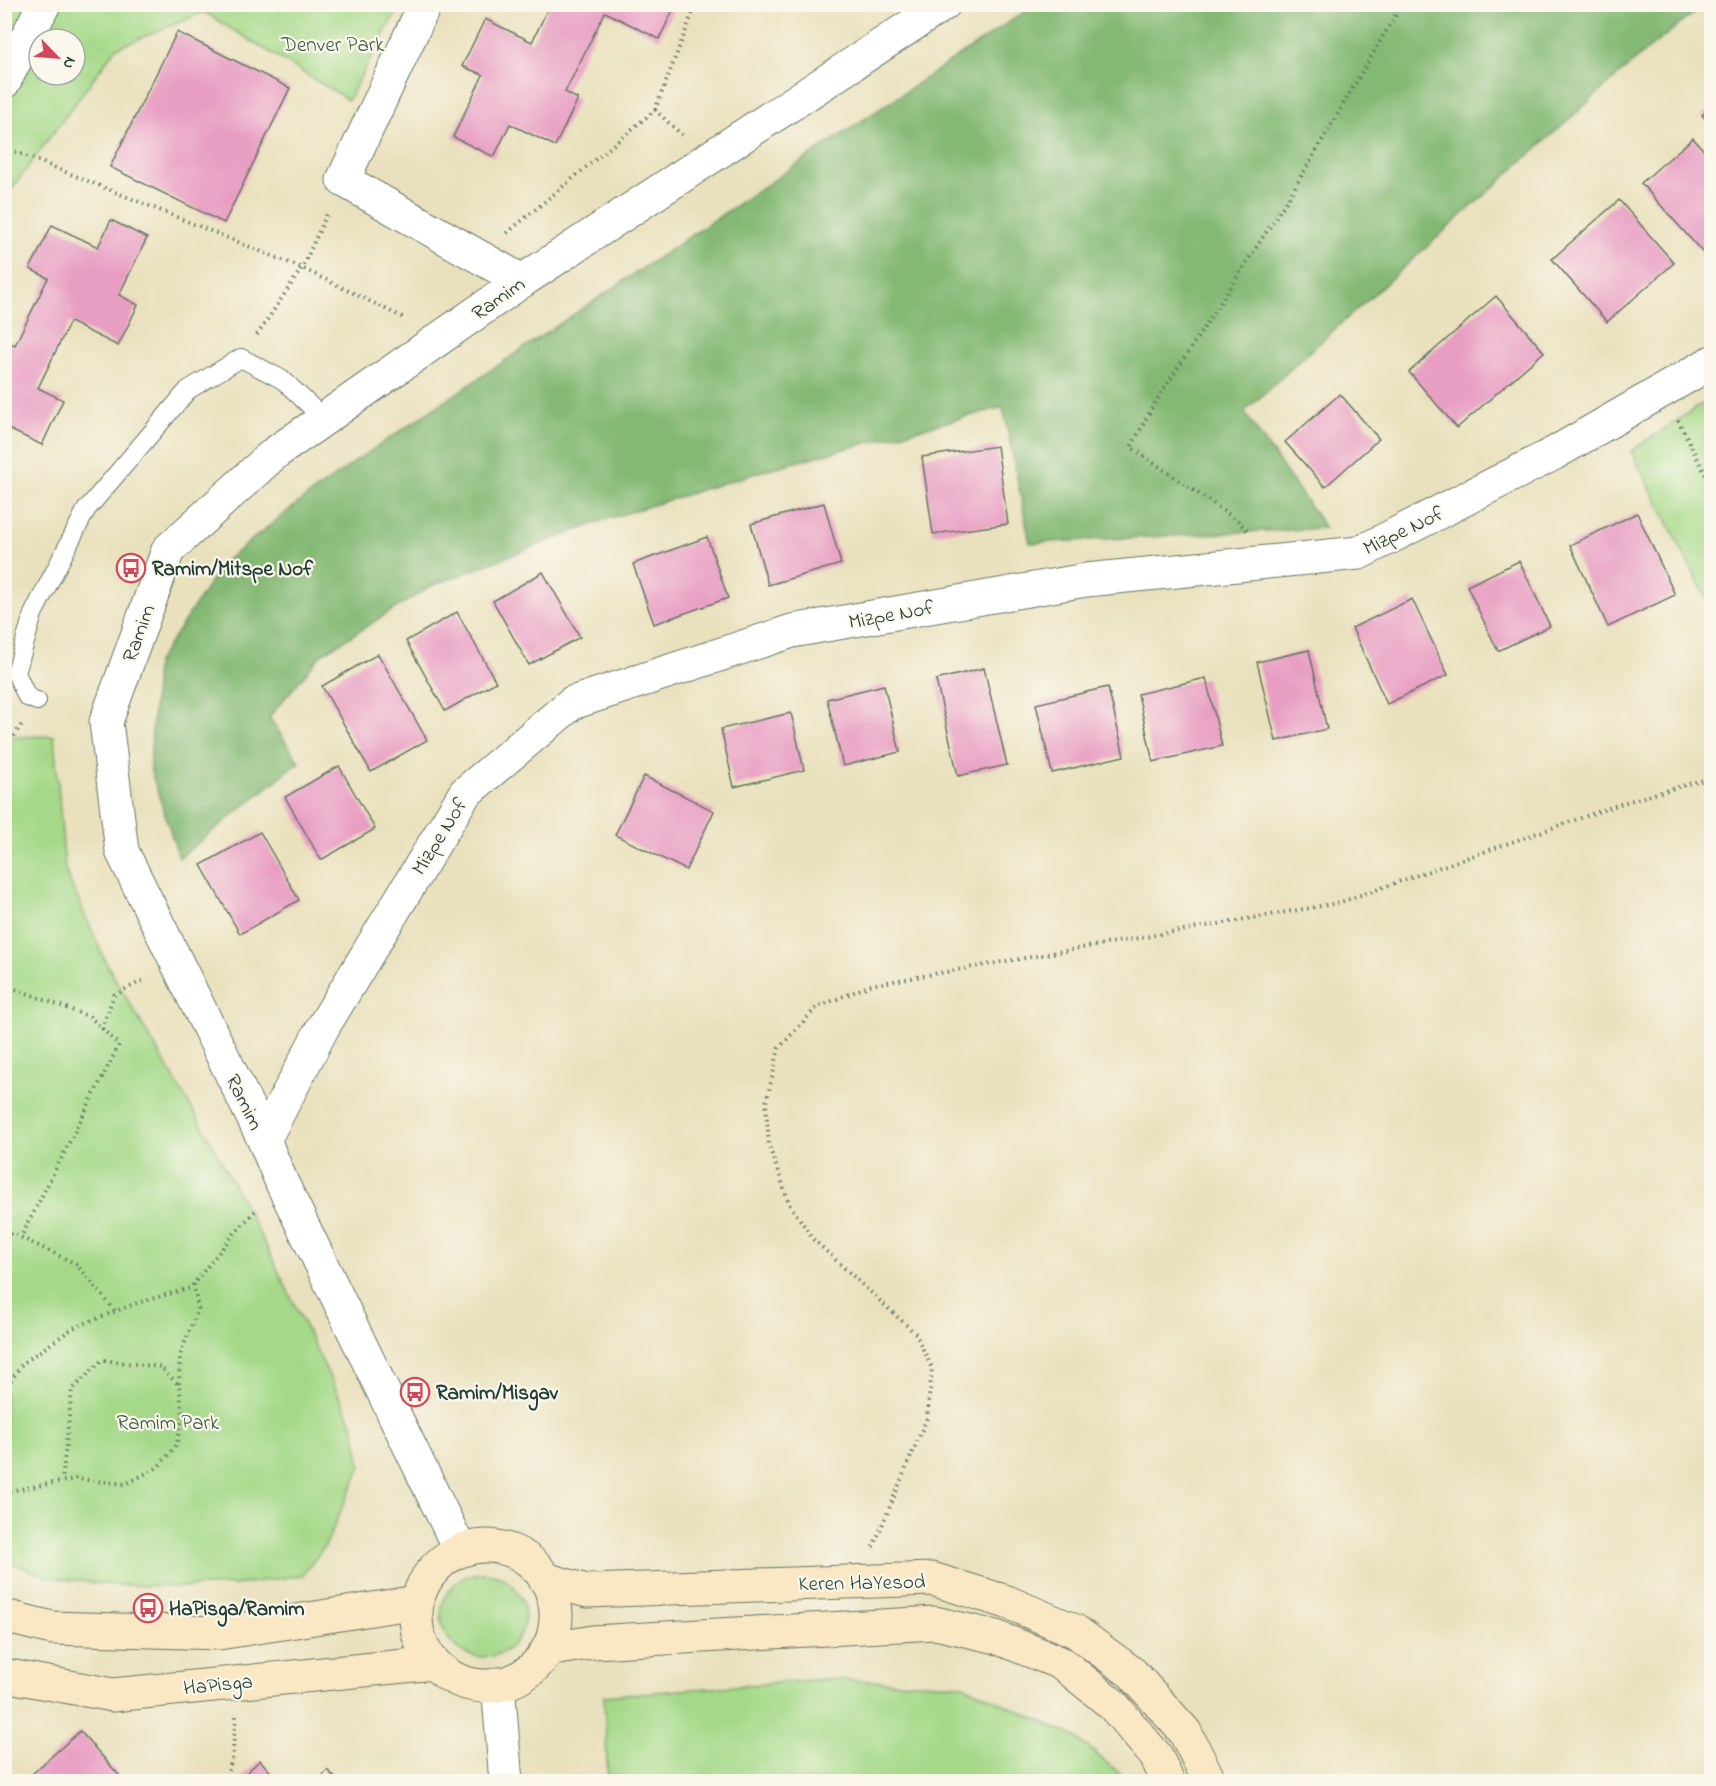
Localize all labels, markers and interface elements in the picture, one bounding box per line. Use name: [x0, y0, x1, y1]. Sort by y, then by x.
north arrow: [27, 27, 87, 87]
park label: Denver Park: [280, 31, 385, 61]
text: N: [56, 53, 82, 73]
street label: Ramim: [466, 270, 532, 329]
street label: Mizpe Nof: [1359, 499, 1449, 564]
bus stop icon: Ramim/Mitspe Nof: [115, 552, 147, 584]
place label: Ramim/Mitspe Nof: [152, 555, 314, 585]
street label: Mizpe Nof: [846, 594, 937, 638]
street label: Ramim: [116, 601, 164, 667]
street label: Mizpe Nof: [405, 792, 476, 882]
street label: Ramim: [217, 1070, 270, 1136]
bus stop icon: Ramim/Misgav: [399, 1376, 431, 1408]
place label: Ramim/Misgav: [436, 1379, 559, 1411]
park label: Ramim Park: [117, 1409, 220, 1439]
street label: Keren HaYesod: [798, 1568, 926, 1600]
bus stop icon: HaPisga/Ramim: [132, 1592, 164, 1624]
place label: HaPisga/Ramim: [169, 1595, 305, 1627]
street label: HaPisga: [182, 1667, 255, 1707]

